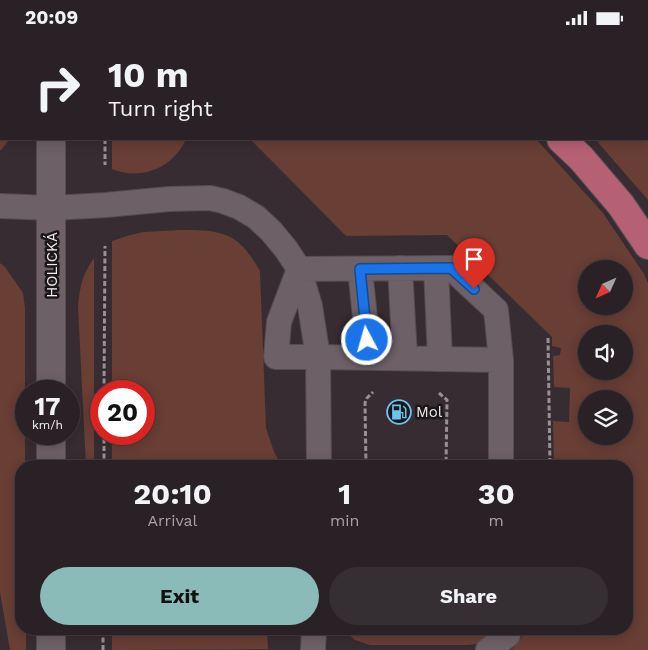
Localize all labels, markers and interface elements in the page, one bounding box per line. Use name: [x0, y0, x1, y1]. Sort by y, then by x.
text: 20:09: [25, 6, 78, 29]
text: 10 m: [108, 54, 189, 96]
icon: right: [25, 55, 90, 120]
text: Turn right: [108, 96, 213, 121]
street label: HOLICKÁ: [43, 232, 61, 298]
pin: [453, 238, 495, 289]
icon: arrive: [460, 245, 488, 273]
north arrow: [578, 260, 632, 315]
map controls: [578, 260, 633, 445]
position arrow: [340, 313, 392, 365]
button: sound: [578, 325, 633, 380]
speed limit sign: 20: [90, 380, 155, 445]
button: layers: [578, 390, 633, 445]
text: 17: [35, 392, 60, 421]
fuel station icon: Mol: [386, 399, 412, 425]
place label: Mol: [416, 403, 443, 421]
text: km/h: [32, 418, 63, 432]
text: 20:10: [133, 476, 212, 511]
text: 1: [338, 476, 351, 511]
text: 30: [478, 476, 515, 511]
text: Arrival: [148, 511, 197, 530]
text: min: [330, 511, 359, 530]
text: m: [489, 511, 504, 530]
button: Exit: [40, 567, 319, 625]
button: Share: [329, 567, 608, 625]

